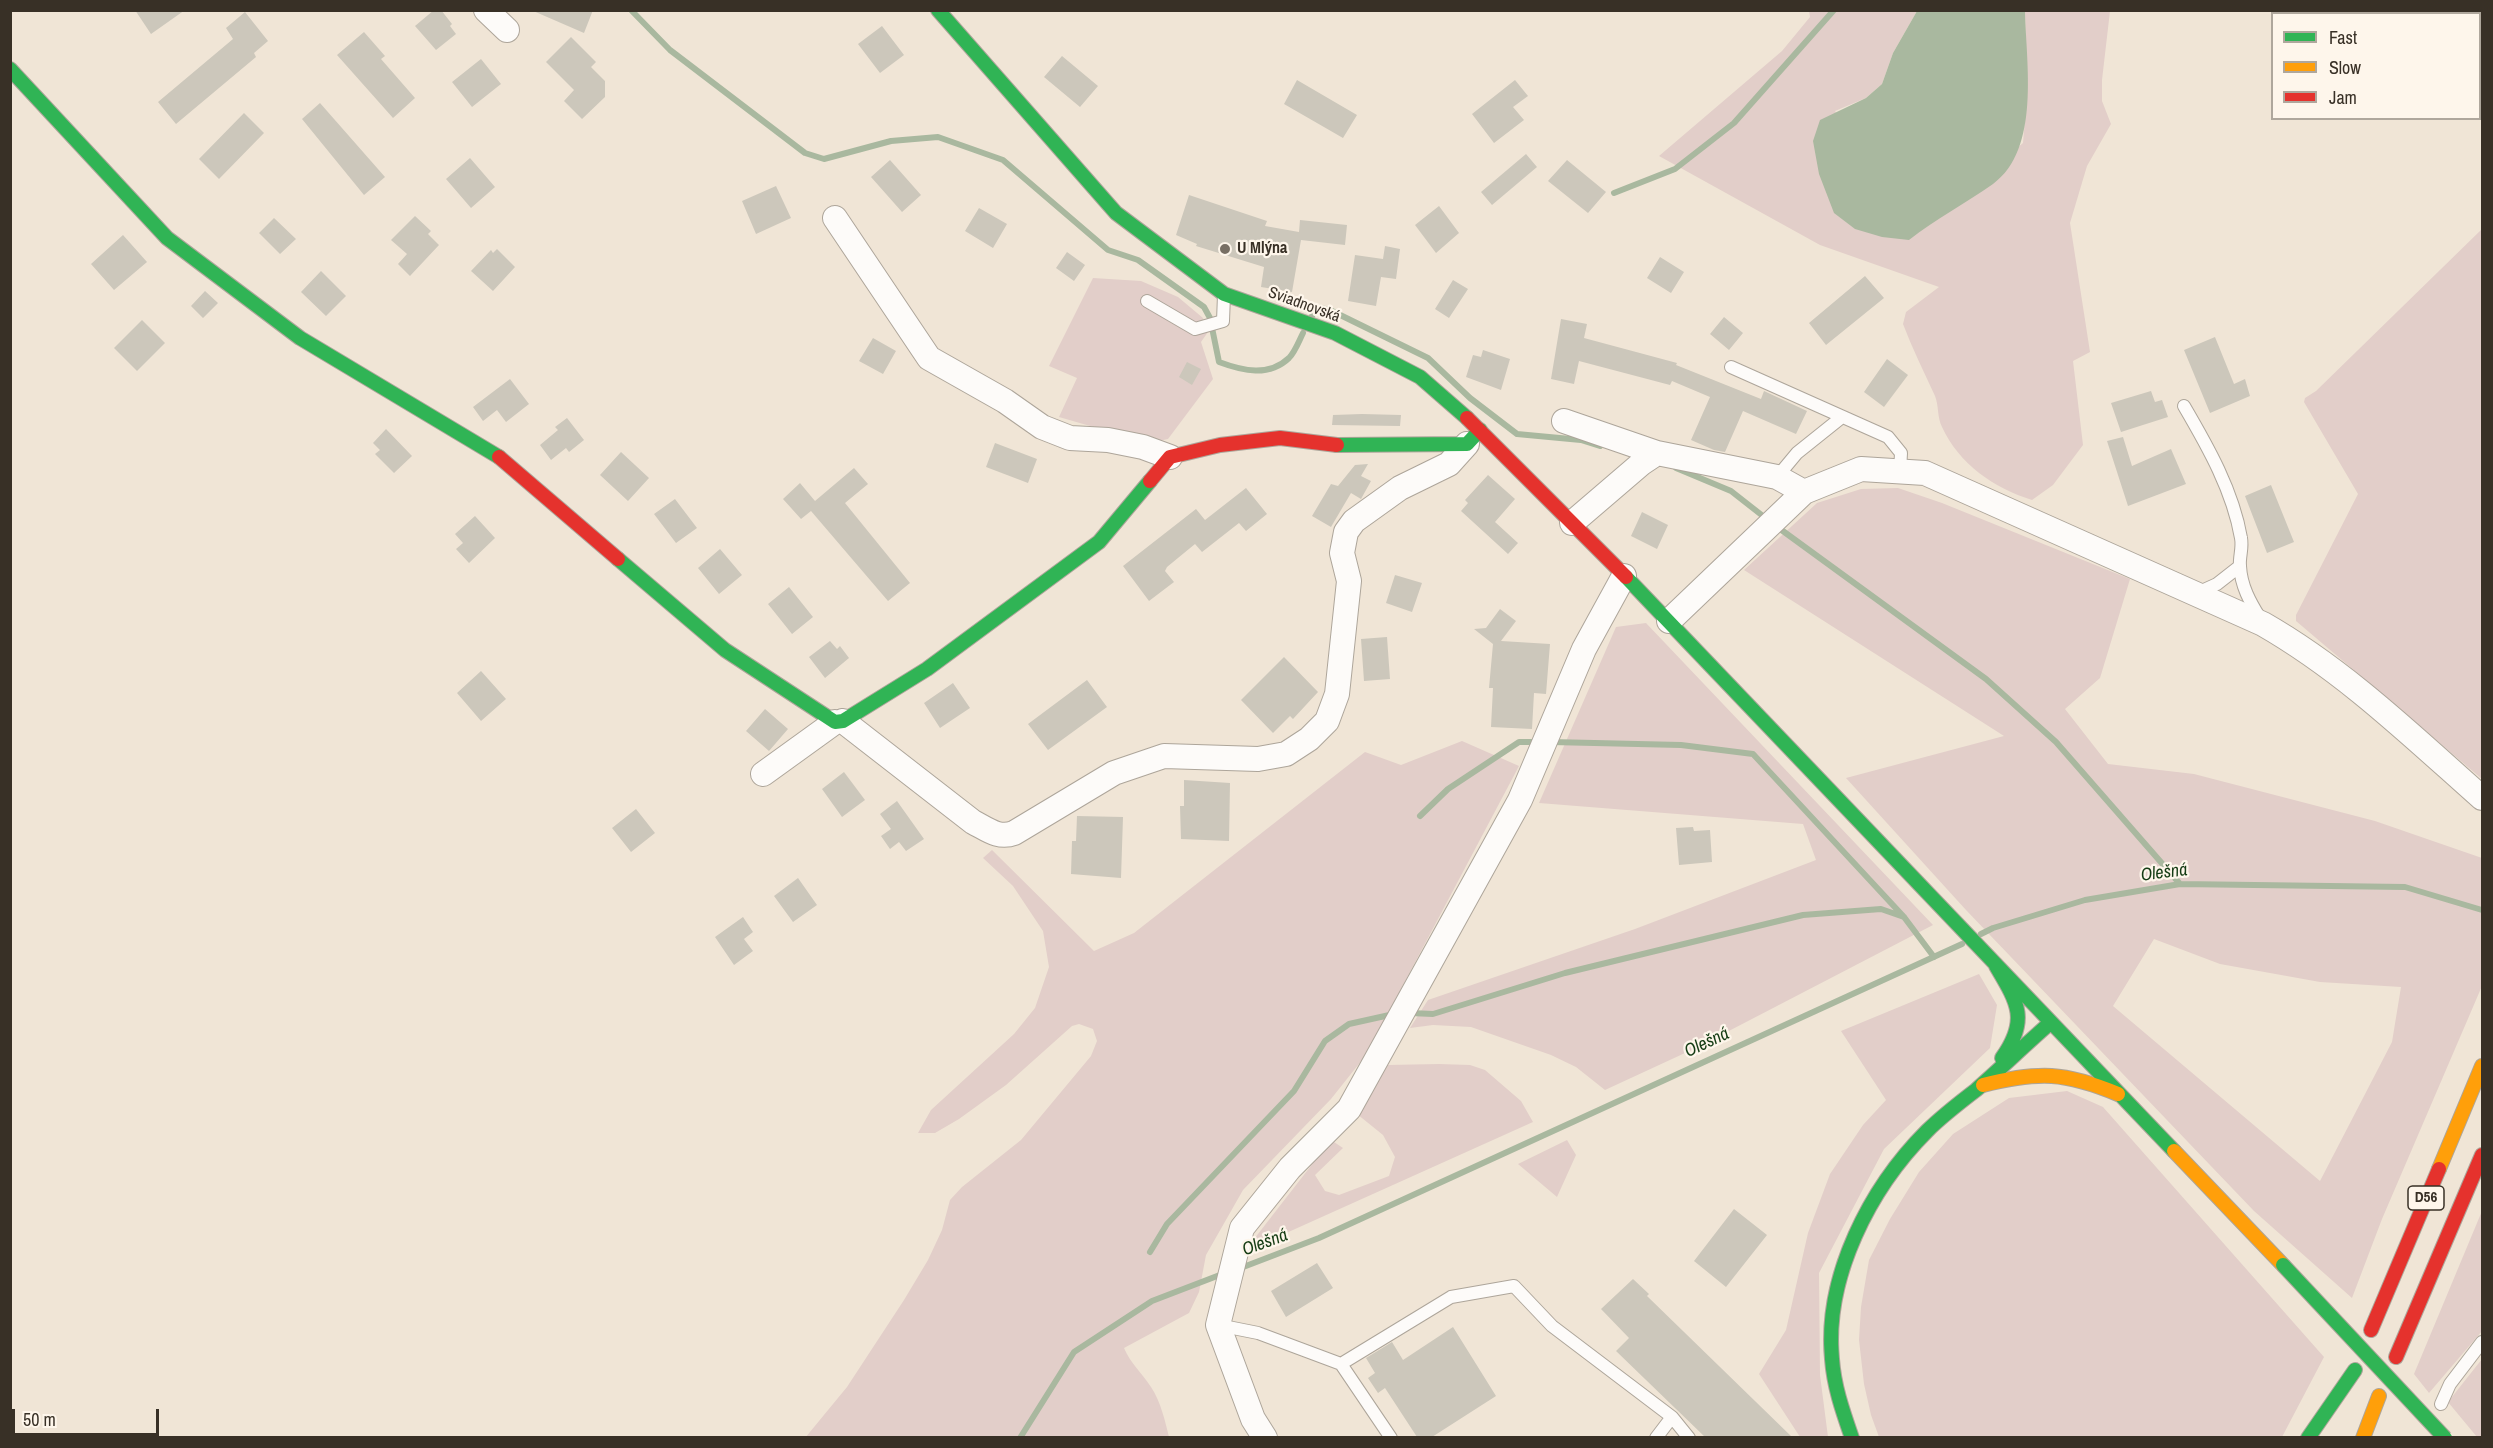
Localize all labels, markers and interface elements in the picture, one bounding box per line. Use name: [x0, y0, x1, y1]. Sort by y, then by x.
legend: [2271, 12, 2481, 120]
text: Fast: [2329, 25, 2357, 50]
text: Slow: [2329, 55, 2361, 80]
text: Jam: [2329, 85, 2357, 110]
place label: U Mlýna: [1237, 239, 1287, 259]
marker: U Mlýna: [1218, 242, 1232, 256]
street label: Sviadnovská: [1265, 283, 1343, 327]
water label: Olešná: [2139, 859, 2189, 887]
water label: Olešná: [1681, 1023, 1733, 1063]
road number: D56: [2408, 1186, 2444, 1210]
water label: Olešná: [1239, 1225, 1291, 1261]
scale bar: [15, 1397, 162, 1435]
text: 50 m: [23, 1407, 56, 1432]

